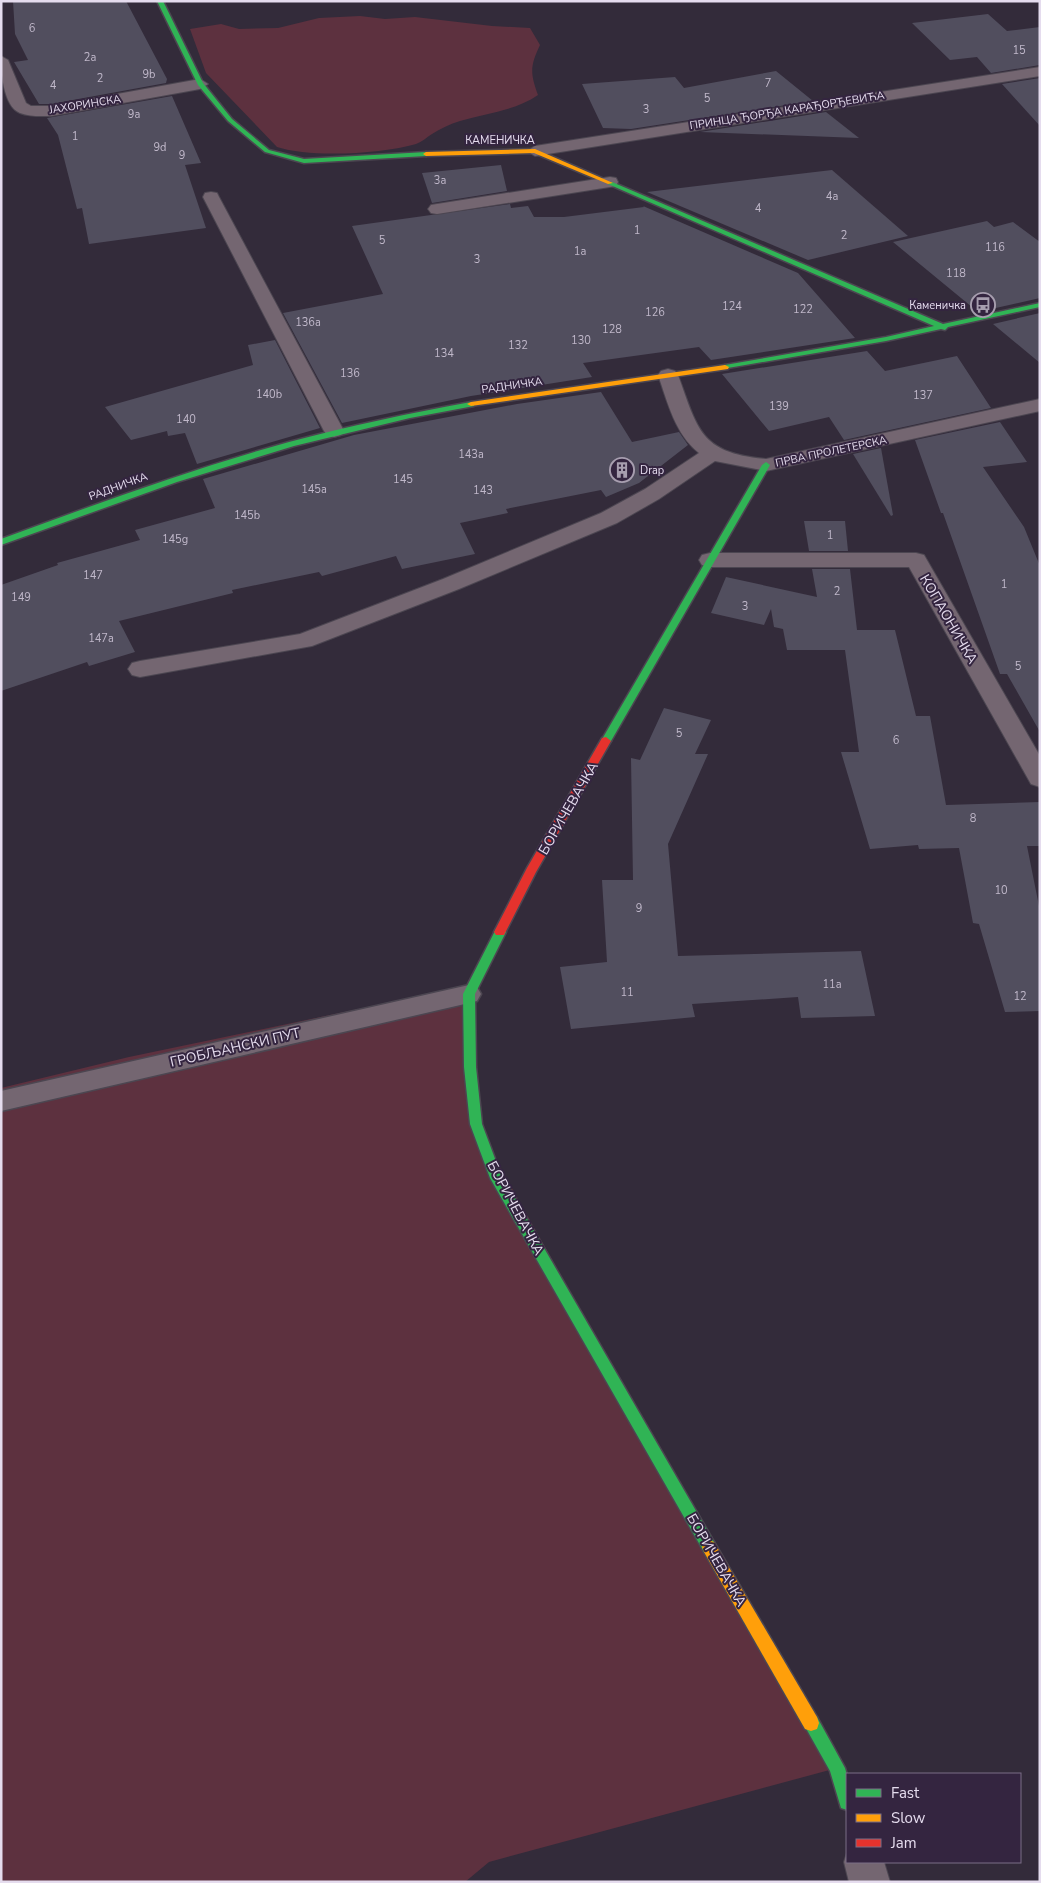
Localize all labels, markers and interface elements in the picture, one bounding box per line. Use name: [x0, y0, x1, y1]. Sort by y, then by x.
house number: 6: [29, 21, 36, 36]
house number: 15: [1012, 43, 1026, 58]
house number: 2a: [84, 50, 96, 65]
house number: 9b: [142, 67, 156, 82]
house number: 2: [97, 71, 103, 86]
house number: 7: [765, 76, 771, 91]
house number: 4: [50, 78, 57, 93]
street label: ПРИНЦА ЂОРЂА КАРАЂОРЂЕВИЋА: [689, 88, 886, 133]
street label: ЈАХОРИНСКА: [47, 91, 122, 118]
house number: 5: [704, 91, 711, 106]
house number: 3: [643, 102, 649, 117]
house number: 9a: [128, 107, 140, 122]
house number: 1: [72, 129, 78, 144]
street label: КАМЕНИЧКА: [465, 133, 535, 148]
house number: 9d: [153, 140, 167, 155]
house number: 9: [179, 148, 185, 163]
house number: 3a: [434, 173, 446, 188]
house number: 4a: [826, 189, 838, 204]
house number: 4: [755, 201, 762, 216]
house number: 1: [634, 223, 640, 238]
house number: 2: [841, 228, 847, 243]
house number: 5: [379, 233, 386, 248]
house number: 116: [985, 240, 1005, 255]
house number: 1a: [574, 244, 586, 259]
house number: 3: [474, 252, 480, 267]
house number: 118: [946, 266, 966, 281]
bus stop icon: Каменичка: [970, 292, 996, 318]
place label: Каменичка: [909, 298, 966, 313]
house number: 124: [722, 299, 742, 314]
house number: 122: [793, 302, 813, 317]
house number: 126: [645, 305, 665, 320]
house number: 136a: [295, 315, 321, 330]
house number: 128: [602, 322, 622, 337]
house number: 130: [571, 333, 591, 348]
house number: 132: [508, 338, 528, 353]
house number: 134: [434, 346, 454, 361]
house number: 136: [340, 366, 360, 381]
street label: РАДНИЧКА: [481, 374, 544, 397]
house number: 140b: [256, 387, 282, 402]
house number: 137: [913, 388, 933, 403]
house number: 139: [769, 399, 789, 414]
house number: 140: [176, 412, 196, 427]
street label: ПРВА ПРОЛЕТЕРСКА: [774, 432, 888, 471]
house number: 143a: [458, 447, 484, 462]
building icon: Drap: [609, 457, 635, 483]
place label: Drap: [640, 463, 664, 478]
street label: РАДНИЧКА: [87, 469, 150, 504]
house number: 145: [393, 472, 413, 487]
house number: 145a: [301, 482, 327, 497]
house number: 143: [473, 483, 493, 498]
house number: 145b: [234, 508, 260, 523]
house number: 1: [827, 528, 833, 543]
house number: 145g: [162, 532, 188, 547]
house number: 147: [83, 568, 103, 583]
street label: КОПАОНИЧКА: [915, 571, 982, 667]
house number: 1: [1001, 577, 1007, 592]
house number: 2: [834, 584, 840, 599]
house number: 149: [11, 590, 31, 605]
house number: 3: [742, 599, 748, 614]
house number: 147a: [88, 631, 114, 646]
house number: 5: [1015, 659, 1022, 674]
house number: 5: [676, 726, 683, 741]
house number: 6: [893, 733, 900, 748]
street label: БОРИЧЕВАЧКА: [534, 758, 603, 858]
house number: 8: [970, 811, 977, 826]
house number: 10: [994, 883, 1008, 898]
house number: 9: [636, 901, 642, 916]
house number: 11a: [822, 977, 842, 992]
house number: 11: [620, 985, 634, 1000]
house number: 12: [1013, 989, 1027, 1004]
street label: ГРОБЉАНСКИ ПУТ: [168, 1023, 303, 1072]
street label: БОРИЧЕВАЧКА: [483, 1158, 548, 1259]
street label: БОРИЧЕВАЧКА: [682, 1510, 751, 1610]
legend: [846, 1773, 1021, 1863]
text: Fast: [891, 1783, 920, 1803]
text: Slow: [891, 1808, 926, 1828]
text: Jam: [890, 1833, 917, 1853]

